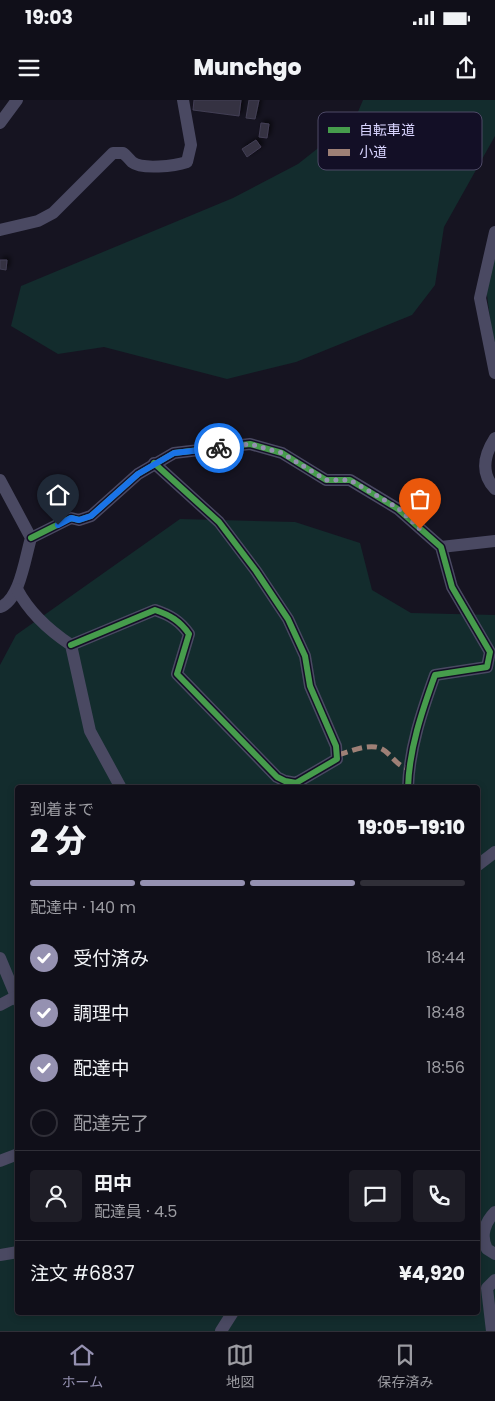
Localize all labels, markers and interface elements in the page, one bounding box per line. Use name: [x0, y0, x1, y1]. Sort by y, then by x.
text: 19:03: [25, 4, 73, 31]
text: Munchgo: [193, 52, 302, 83]
icon: menu: [15, 54, 43, 82]
icon: share: [452, 54, 480, 82]
legend: [318, 112, 482, 170]
text: 自転車道: [359, 120, 415, 140]
text: 小道: [359, 142, 387, 162]
courier: [194, 423, 244, 473]
icon: bike: [205, 434, 233, 462]
pin: [37, 474, 79, 525]
pin: [399, 478, 441, 529]
icon: home: [44, 481, 72, 509]
icon: bag: [406, 485, 434, 513]
text: 到着まで: [30, 798, 94, 821]
text: 19:05–19:10: [358, 814, 465, 841]
text: 2 分: [30, 818, 86, 863]
text: 配達中 · 140 m: [30, 896, 136, 919]
icon: check: [30, 944, 58, 972]
text: 受付済み: [73, 945, 149, 972]
text: 18:44: [426, 946, 465, 969]
icon: check: [30, 999, 58, 1027]
text: 調理中: [73, 1000, 130, 1027]
text: 18:48: [426, 1001, 465, 1024]
icon: check: [30, 1054, 58, 1082]
text: 配達中: [73, 1055, 130, 1082]
text: 18:56: [426, 1056, 465, 1079]
text: 配達完了: [73, 1110, 149, 1137]
button: person: [30, 1170, 82, 1222]
text: 田中: [94, 1170, 132, 1197]
button: chat: [349, 1170, 401, 1222]
button: phone: [413, 1170, 465, 1222]
text: 配達員 · 4.5: [94, 1200, 177, 1223]
text: 注文 #6837: [30, 1260, 135, 1287]
text: ¥4,920: [399, 1260, 465, 1287]
tab: ホーム: [62, 1341, 103, 1393]
tab: 地図: [226, 1341, 254, 1393]
tab: 保存済み: [377, 1341, 433, 1393]

